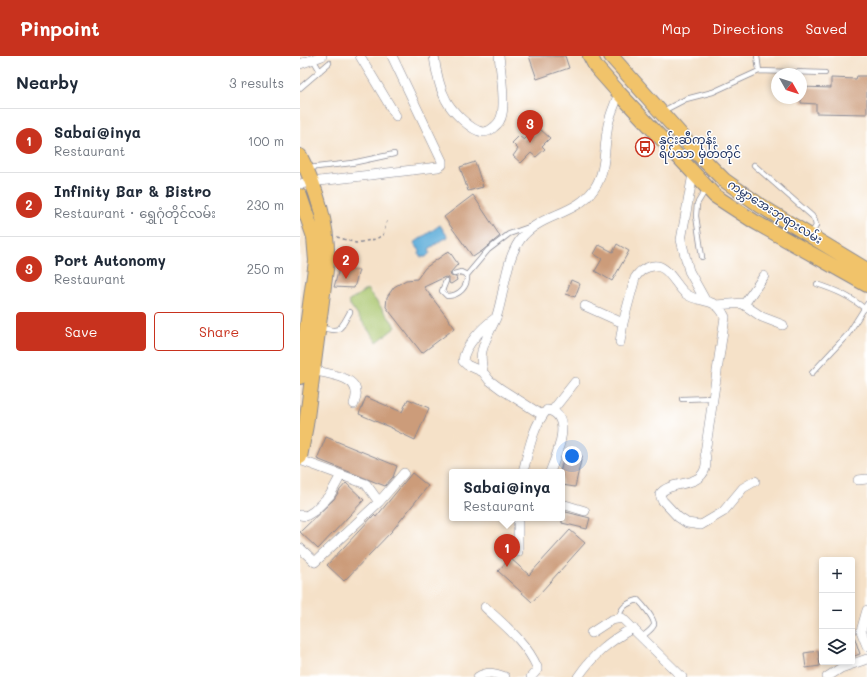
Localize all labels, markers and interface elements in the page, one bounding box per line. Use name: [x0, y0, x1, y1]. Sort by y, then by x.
text: Pinpoint: [20, 16, 100, 41]
text: Map: [662, 19, 690, 38]
text: Directions: [712, 19, 783, 38]
text: Saved: [805, 19, 847, 38]
north arrow: [771, 68, 807, 104]
text: Nearby: [16, 71, 78, 93]
text: 3 results: [229, 74, 284, 91]
pin: 3: [517, 110, 543, 143]
text: Sabai@inya: [54, 122, 141, 142]
place label: နှင်းဆီကုန်း ရိပ်သာ မှတ်တိုင်: [659, 131, 741, 164]
text: 1: [26, 132, 32, 149]
text: 100 m: [248, 132, 284, 149]
bus stop icon: နှင်းဆီကုန်း ရိပ်သာ မှတ်တိုင်: [634, 136, 656, 158]
text: Restaurant: [54, 142, 125, 159]
street label: ကမ္ဘာအေးဘုရားလမ်း: [724, 176, 826, 249]
text: Infinity Bar & Bistro: [54, 181, 211, 201]
text: 2: [25, 196, 33, 213]
text: 230 m: [247, 196, 284, 213]
text: Restaurant · ရွှေဂုံတိုင်လမ်း: [54, 204, 216, 221]
pin: 2: [333, 246, 359, 279]
text: Port Autonomy: [54, 250, 166, 270]
text: 3: [25, 260, 33, 277]
text: 250 m: [247, 260, 284, 277]
text: Restaurant: [54, 270, 125, 287]
button: Save: [16, 312, 146, 351]
button: Share: [154, 312, 284, 351]
your location: [562, 446, 582, 466]
popup: [449, 469, 565, 521]
text: Sabai@inya: [464, 477, 551, 497]
text: Restaurant: [464, 497, 535, 514]
pin: 1: [494, 534, 520, 567]
map controls: [819, 557, 855, 665]
button: +: [819, 557, 855, 593]
button: −: [819, 593, 855, 629]
button: layers: [819, 629, 855, 665]

